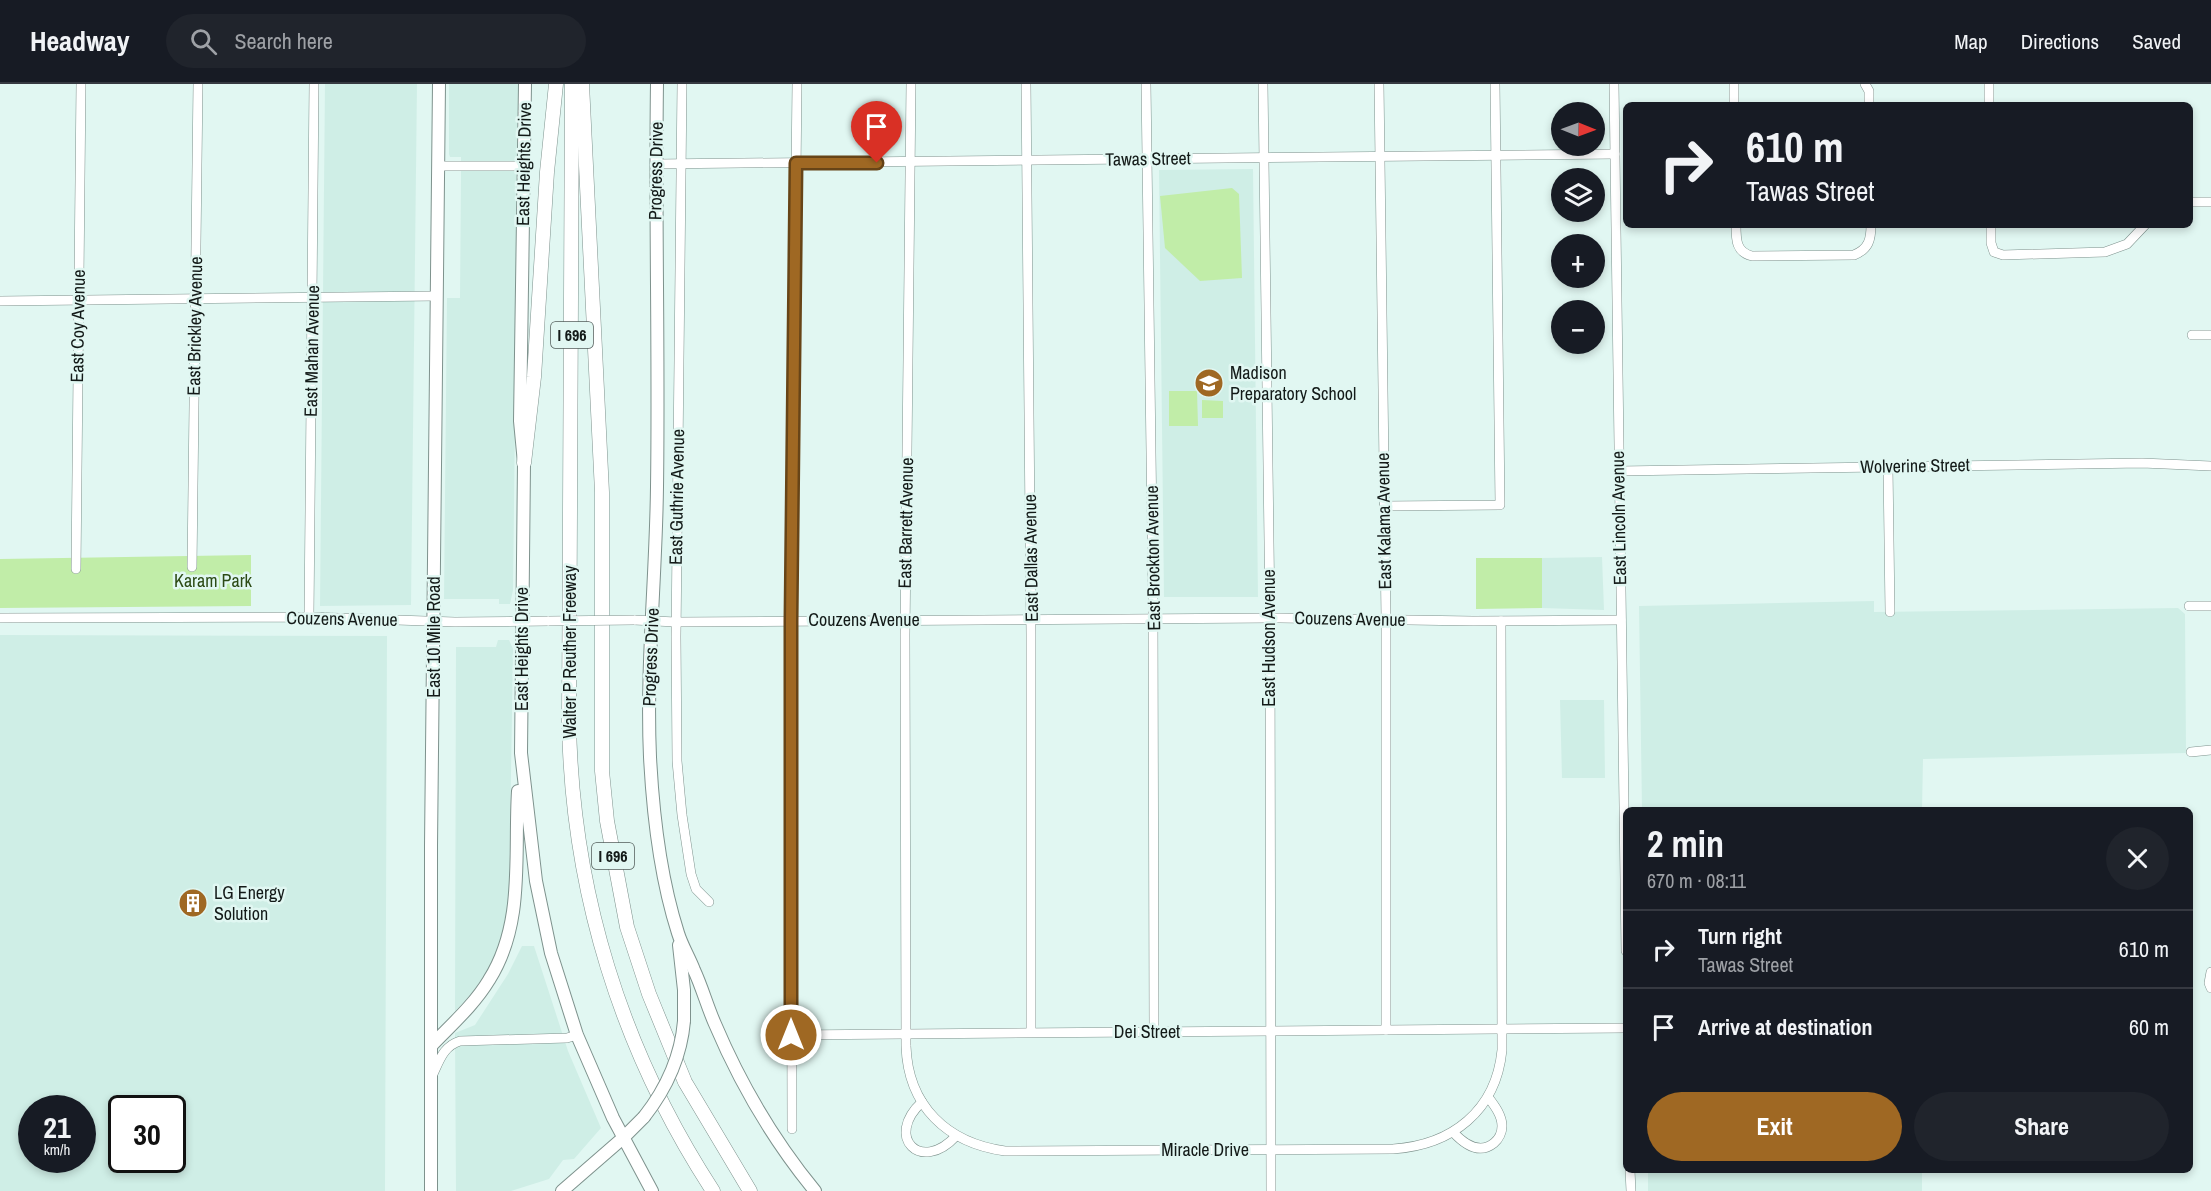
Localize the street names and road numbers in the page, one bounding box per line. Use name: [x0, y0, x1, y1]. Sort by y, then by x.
street label: East Heights Drive: [510, 102, 537, 226]
street label: Progress Drive: [642, 122, 669, 220]
street label: Tawas Street: [1105, 145, 1191, 172]
street label: East Brickley Avenue: [181, 256, 208, 396]
street label: East Coy Avenue: [64, 269, 91, 383]
street label: East Mahan Avenue: [298, 285, 325, 417]
road number: I 696: [551, 322, 593, 348]
street label: East Guthrie Avenue: [663, 429, 690, 565]
street label: East Lincoln Avenue: [1605, 451, 1632, 585]
street label: East Kalama Avenue: [1370, 452, 1397, 590]
street label: Wolverine Street: [1860, 452, 1970, 479]
street label: East Barrett Avenue: [892, 457, 919, 589]
street label: East Brockton Avenue: [1139, 485, 1166, 631]
street label: East Dallas Avenue: [1017, 494, 1044, 622]
street label: Walter P Reuther Freeway: [557, 565, 582, 739]
street label: East Hudson Avenue: [1256, 569, 1281, 707]
street label: East 10 Mile Road: [421, 576, 446, 698]
street label: East Heights Drive: [509, 587, 534, 711]
street label: Couzens Avenue: [286, 605, 398, 632]
street label: Couzens Avenue: [1294, 605, 1406, 632]
street label: Progress Drive: [636, 607, 665, 707]
street label: Couzens Avenue: [808, 607, 920, 632]
road number: I 696: [592, 843, 634, 869]
street label: Dei Street: [1114, 1019, 1180, 1044]
street label: Miracle Drive: [1161, 1137, 1249, 1162]

